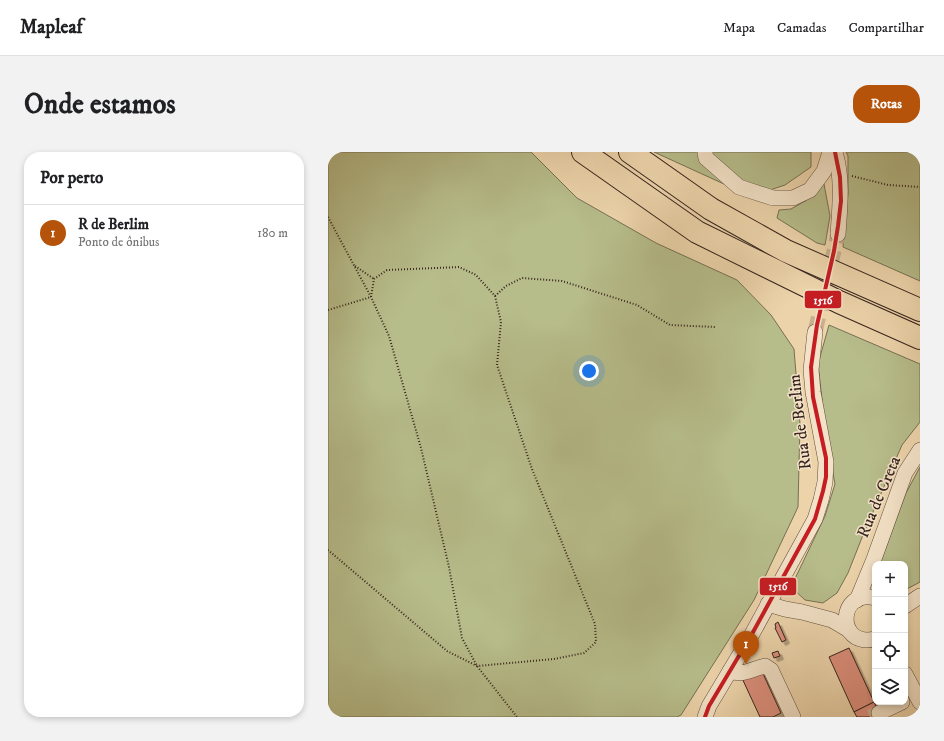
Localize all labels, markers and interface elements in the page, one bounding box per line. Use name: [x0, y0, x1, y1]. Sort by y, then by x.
text: Mapleaf: [20, 16, 83, 39]
text: Mapa: [723, 19, 755, 37]
text: Camadas: [777, 19, 826, 37]
text: Compartilhar: [848, 19, 924, 37]
button: Rotas: [853, 85, 920, 123]
text: Onde estamos: [24, 87, 176, 122]
text: Por perto: [40, 167, 103, 189]
text: R de Berlim: [78, 215, 149, 234]
text: 1: [51, 225, 55, 241]
text: 180 m: [257, 225, 288, 241]
text: Ponto de ônibus: [78, 234, 159, 250]
line badge: 1516: [804, 290, 842, 309]
text: 1516: [813, 294, 834, 308]
your location: [579, 361, 599, 381]
street label: Rua de Berlim: [783, 373, 817, 471]
street label: Rua de Creta: [852, 452, 906, 541]
map controls: [872, 561, 908, 705]
button: +: [872, 561, 908, 597]
line badge: 1516: [759, 577, 797, 596]
text: 1516: [768, 580, 789, 594]
button: −: [872, 597, 908, 633]
pin: 1: [733, 631, 759, 664]
button: locate: [872, 633, 908, 669]
button: layers: [872, 669, 908, 705]

